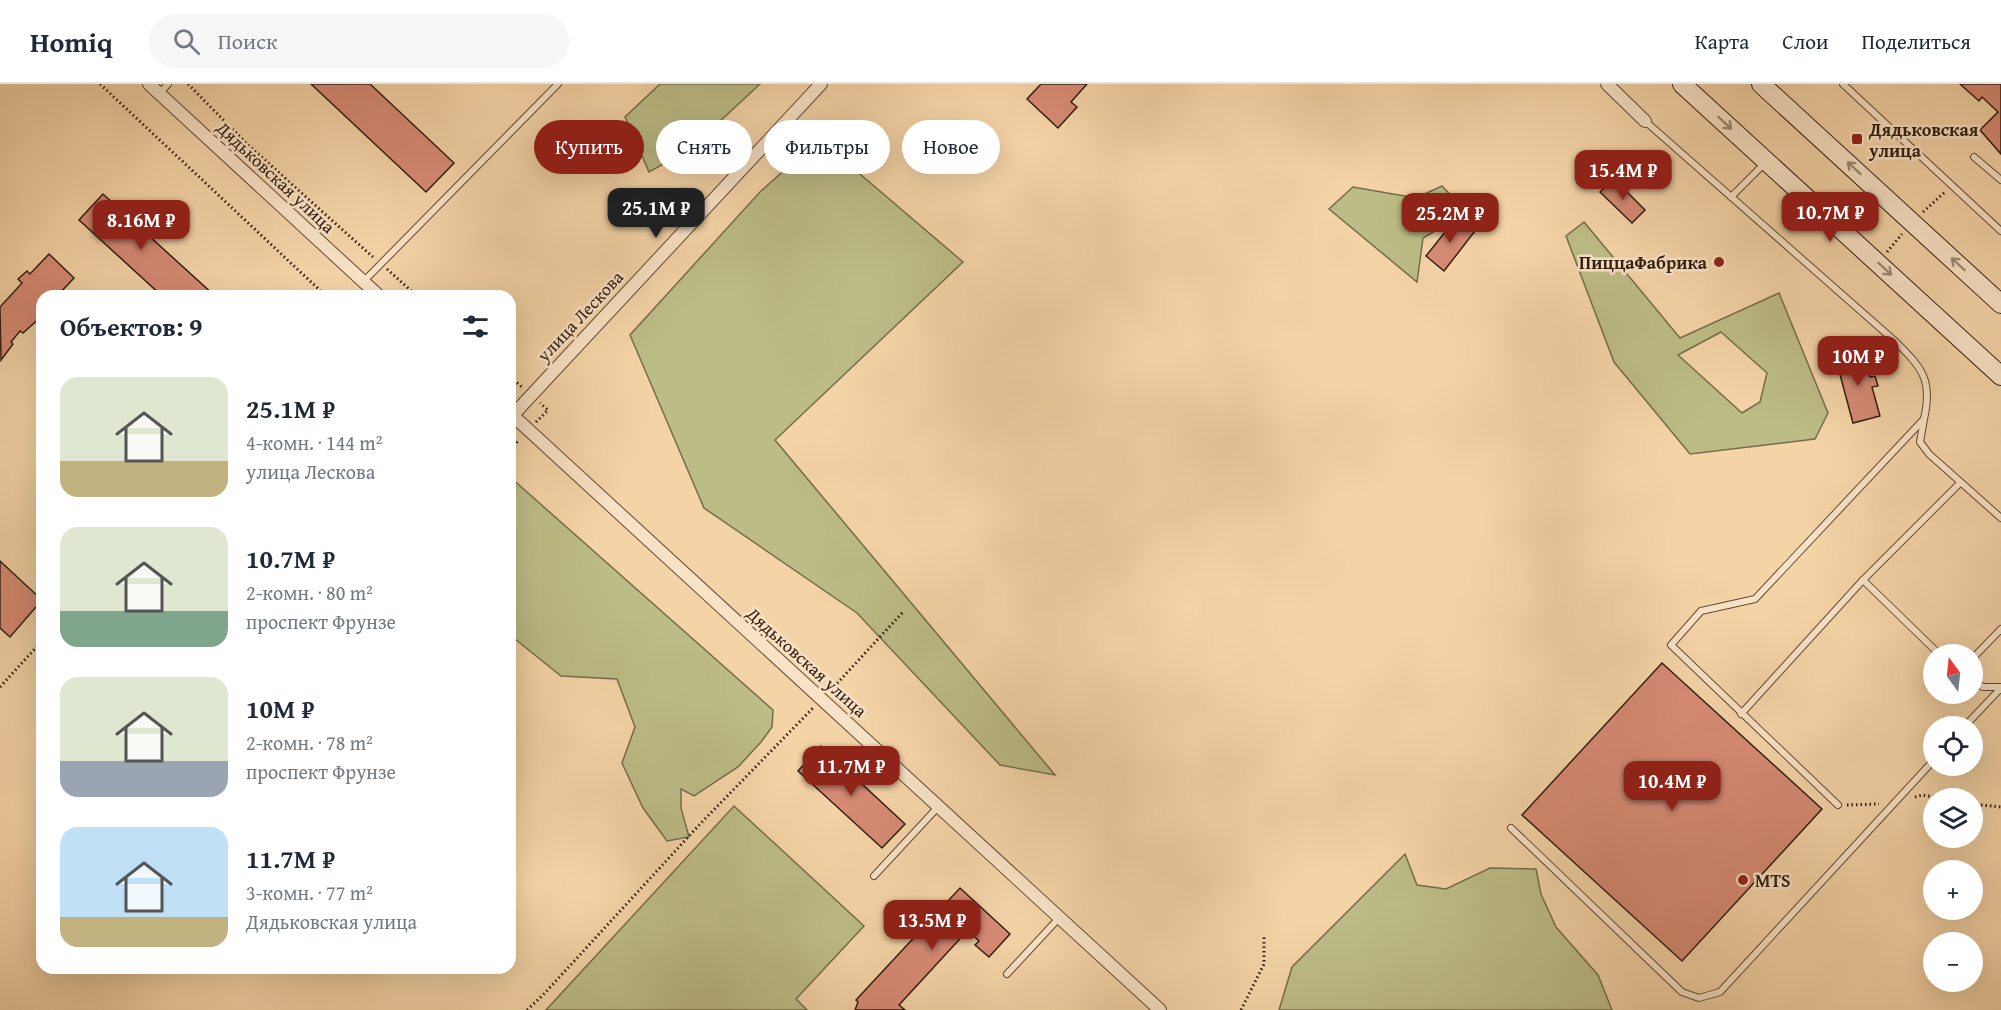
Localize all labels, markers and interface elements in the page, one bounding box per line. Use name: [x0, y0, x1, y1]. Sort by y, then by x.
search box: [149, 14, 569, 68]
text: Homiq: [30, 21, 113, 62]
icon: search: [170, 25, 203, 58]
text: Поиск: [218, 25, 277, 57]
text: Карта: [1695, 26, 1749, 57]
text: Слои: [1782, 26, 1828, 57]
text: Поделиться: [1861, 26, 1971, 57]
street label: Дядьковская улица: [210, 114, 342, 240]
one-way arrow: [1717, 116, 1732, 130]
place label: Дядьковская улица: [1868, 116, 1979, 164]
chip: Купить: [534, 120, 644, 174]
chip: Снять: [656, 120, 752, 174]
chip: Фильтры: [764, 120, 890, 174]
chip: Новое: [902, 120, 1000, 174]
marker: Дядьковская улица: [1850, 132, 1864, 146]
pin: 15.4M ₽: [1568, 150, 1678, 201]
text: 15.4M ₽: [1589, 155, 1657, 184]
one-way arrow: [1847, 161, 1862, 175]
pin: 25.1M ₽: [601, 188, 711, 239]
pin: 10.7M ₽: [1775, 192, 1885, 243]
text: 25.1M ₽: [622, 193, 690, 222]
pin: 25.2M ₽: [1395, 193, 1505, 244]
text: 10.7M ₽: [1796, 197, 1864, 226]
text: 25.2M ₽: [1416, 198, 1484, 227]
pin: 8.16M ₽: [86, 200, 196, 251]
text: 8.16M ₽: [107, 205, 175, 234]
place label: ПиццаФабрика: [1579, 249, 1708, 276]
marker: ПиццаФабрика: [1712, 255, 1726, 269]
one-way arrow: [1951, 257, 1966, 271]
one-way arrow: [1877, 262, 1892, 276]
street label: улица Лескова: [530, 264, 630, 368]
text: Объектов: 9: [60, 307, 203, 346]
icon: filters: [459, 310, 492, 343]
pin: 10M ₽: [1816, 336, 1900, 387]
text: 10M ₽: [1832, 341, 1884, 370]
text: 25.1M ₽: [246, 389, 335, 428]
icon: home: [108, 401, 180, 473]
text: 4-комн. · 144 m²: [246, 428, 382, 457]
text: улица Лескова: [246, 457, 375, 486]
text: 10.7M ₽: [246, 539, 335, 578]
icon: home: [108, 551, 180, 623]
text: 2-комн. · 80 m²: [246, 578, 373, 607]
street label: Дядьковская улица: [740, 600, 874, 724]
text: проспект Фрунзе: [246, 607, 396, 636]
north arrow: [1923, 644, 1983, 704]
map controls: [1923, 644, 1983, 992]
text: 10M ₽: [246, 689, 315, 728]
icon: home: [108, 701, 180, 773]
button: locate: [1923, 716, 1983, 776]
text: 2-комн. · 78 m²: [246, 728, 373, 757]
pin: 11.7M ₽: [796, 746, 906, 797]
text: 11.7M ₽: [817, 751, 885, 780]
text: проспект Фрунзе: [246, 757, 396, 786]
pin: 10.4M ₽: [1617, 761, 1727, 812]
text: 10.4M ₽: [1638, 766, 1706, 795]
button: layers: [1923, 788, 1983, 848]
text: 11.7M ₽: [246, 839, 335, 878]
icon: home: [108, 851, 180, 923]
button: +: [1923, 860, 1983, 920]
place label: MTS: [1755, 867, 1791, 894]
marker: MTS: [1736, 873, 1750, 887]
text: 3-комн. · 77 m²: [246, 878, 373, 907]
pin: 13.5M ₽: [877, 900, 987, 951]
text: 13.5M ₽: [898, 905, 966, 934]
text: Дядьковская улица: [246, 907, 417, 936]
button: −: [1923, 932, 1983, 992]

